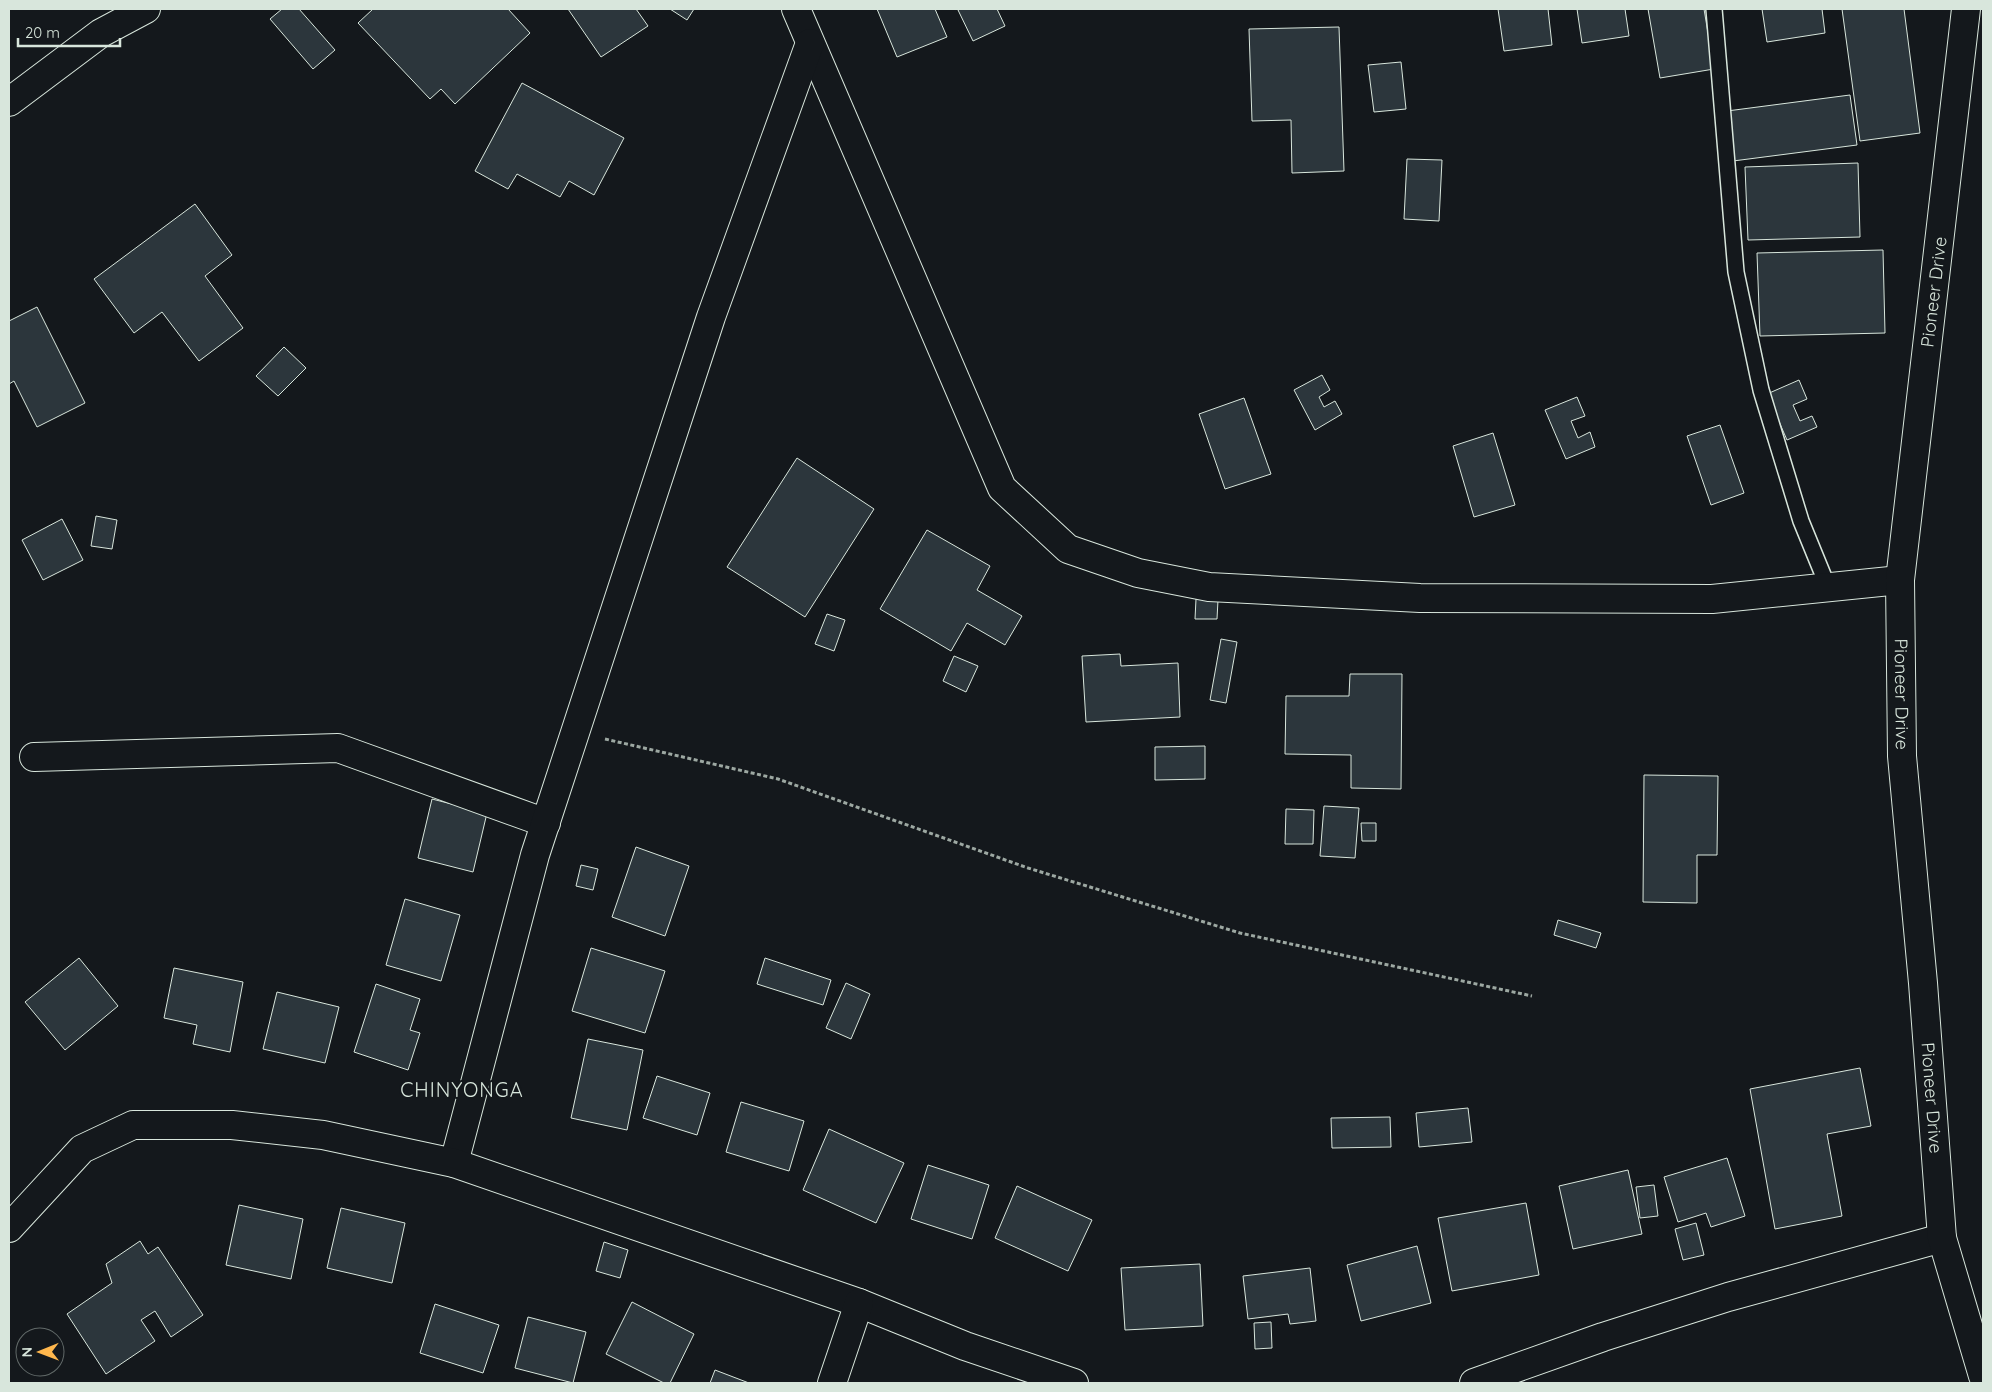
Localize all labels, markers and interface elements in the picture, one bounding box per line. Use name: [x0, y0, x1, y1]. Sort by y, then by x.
scale bar: [18, 15, 120, 47]
text: 20 m: [25, 23, 60, 42]
street label: Pioneer Drive: [1915, 235, 1952, 349]
street label: Pioneer Drive: [1890, 638, 1914, 750]
street label: Pioneer Drive: [1916, 1041, 1948, 1154]
district label: CHINYONGA: [400, 1077, 524, 1102]
north arrow: [15, 1327, 65, 1377]
text: N: [18, 1347, 36, 1358]

